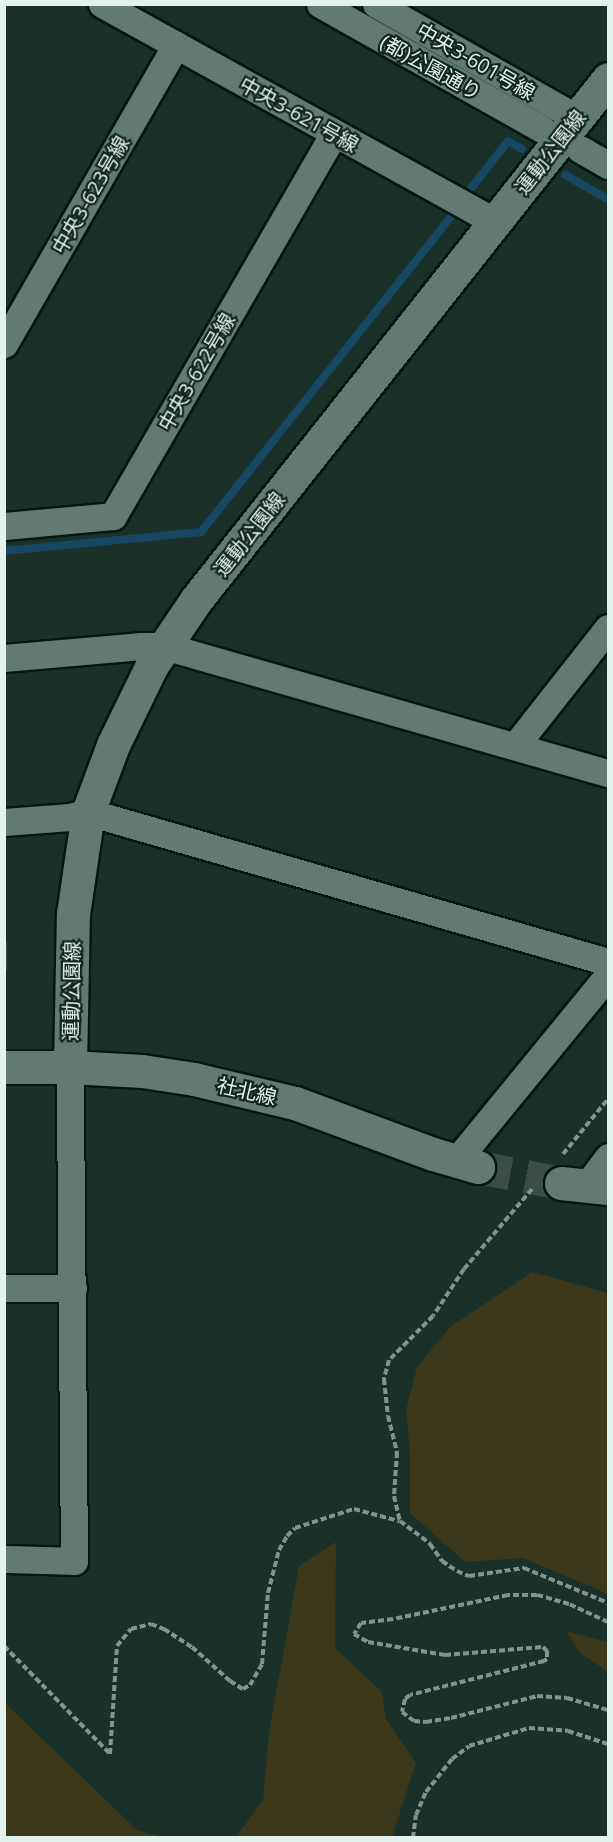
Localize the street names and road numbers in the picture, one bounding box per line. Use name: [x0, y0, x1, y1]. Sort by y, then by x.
street label: 中央3-601号線: [413, 18, 539, 104]
street label: (都)公園通り: [376, 29, 486, 105]
street label: 中央3-621号線: [235, 71, 363, 157]
street label: 運動公園線: [510, 105, 590, 199]
street label: 中央3-623号線: [47, 132, 133, 258]
street label: 中央3-622号線: [153, 309, 239, 435]
street label: 運動公園線: [209, 487, 289, 581]
street label: 運動公園線: [58, 941, 84, 1041]
street label: 社北線: [215, 1073, 279, 1109]

